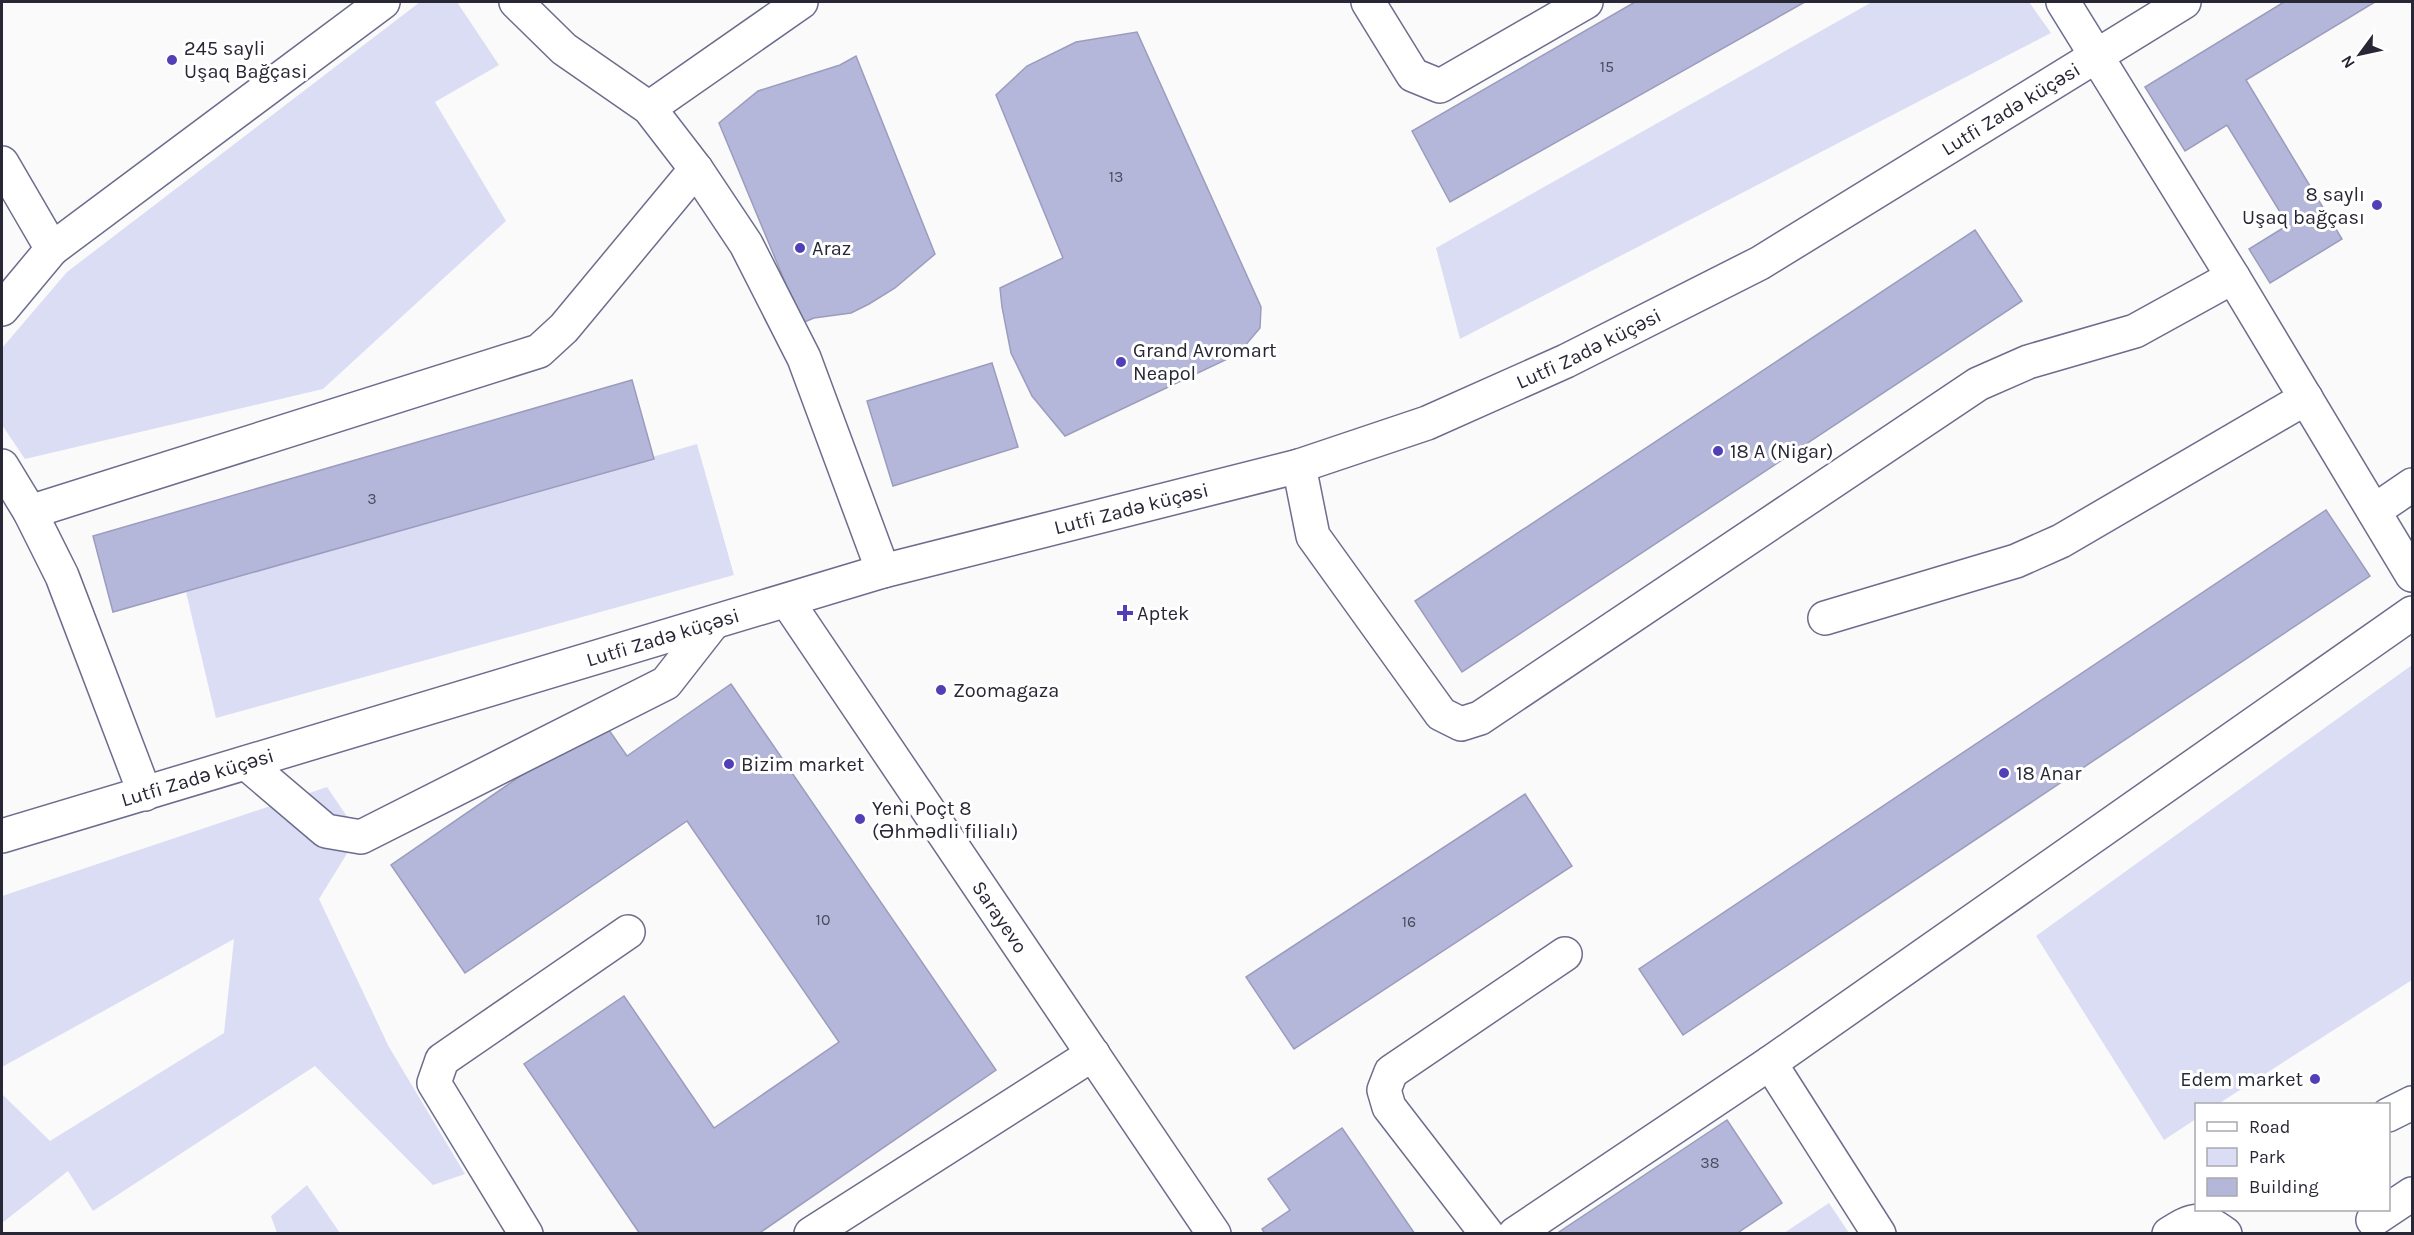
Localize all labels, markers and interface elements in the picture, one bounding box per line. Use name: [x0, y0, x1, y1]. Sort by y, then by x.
north arrow: [2330, 24, 2390, 84]
place label: 245 sayli Uşaq Bağçasi: [184, 37, 308, 83]
text: N: [2337, 52, 2359, 72]
marker: 245 sayli Uşaq Bağçasi: [165, 53, 179, 67]
house number: 15: [1600, 57, 1614, 76]
street label: Lutfi Zadə küçəsi: [1937, 58, 2084, 160]
house number: 13: [1109, 167, 1123, 186]
place label: 8 saylı Uşaq bağçası: [2242, 183, 2365, 229]
marker: 8 saylı Uşaq bağçası: [2370, 198, 2384, 212]
place label: Araz: [812, 237, 851, 260]
marker: Araz: [793, 241, 807, 255]
street label: Lutfi Zadə küçəsi: [1513, 304, 1665, 394]
place label: Grand Avromart Neapol: [1133, 339, 1277, 385]
marker: Grand Avromart Neapol: [1114, 355, 1128, 369]
place label: 18 A (Nigar): [1730, 440, 1833, 463]
marker: 18 A (Nigar): [1711, 444, 1725, 458]
street label: Lutfi Zadə küçəsi: [1052, 478, 1211, 539]
house number: 3: [367, 489, 377, 508]
place label: Aptek: [1137, 602, 1189, 625]
street label: Lutfi Zadə küçəsi: [584, 604, 742, 672]
marker: Aptek: [1118, 606, 1132, 620]
place label: Zoomagaza: [953, 679, 1059, 702]
marker: Zoomagaza: [934, 683, 948, 697]
street label: Lutfi Zadə küçəsi: [118, 744, 277, 812]
place label: Bizim market: [741, 753, 865, 776]
marker: Bizim market: [722, 757, 736, 771]
place label: 18 Anar: [2016, 762, 2082, 785]
marker: 18 Anar: [1997, 766, 2011, 780]
place label: Yeni Poçt 8 (Əhmədli filialı): [872, 797, 1018, 843]
marker: Yeni Poçt 8 (Əhmədli filialı): [853, 812, 867, 826]
street label: Sarayevo: [967, 877, 1032, 958]
house number: 10: [816, 910, 830, 929]
house number: 16: [1402, 912, 1416, 931]
place label: Edem market: [2180, 1068, 2303, 1091]
marker: Edem market: [2308, 1072, 2322, 1086]
legend: [2195, 1103, 2390, 1211]
text: Road: [2249, 1116, 2290, 1138]
text: Park: [2249, 1146, 2286, 1168]
house number: 38: [1700, 1153, 1720, 1172]
text: Building: [2249, 1176, 2319, 1198]

